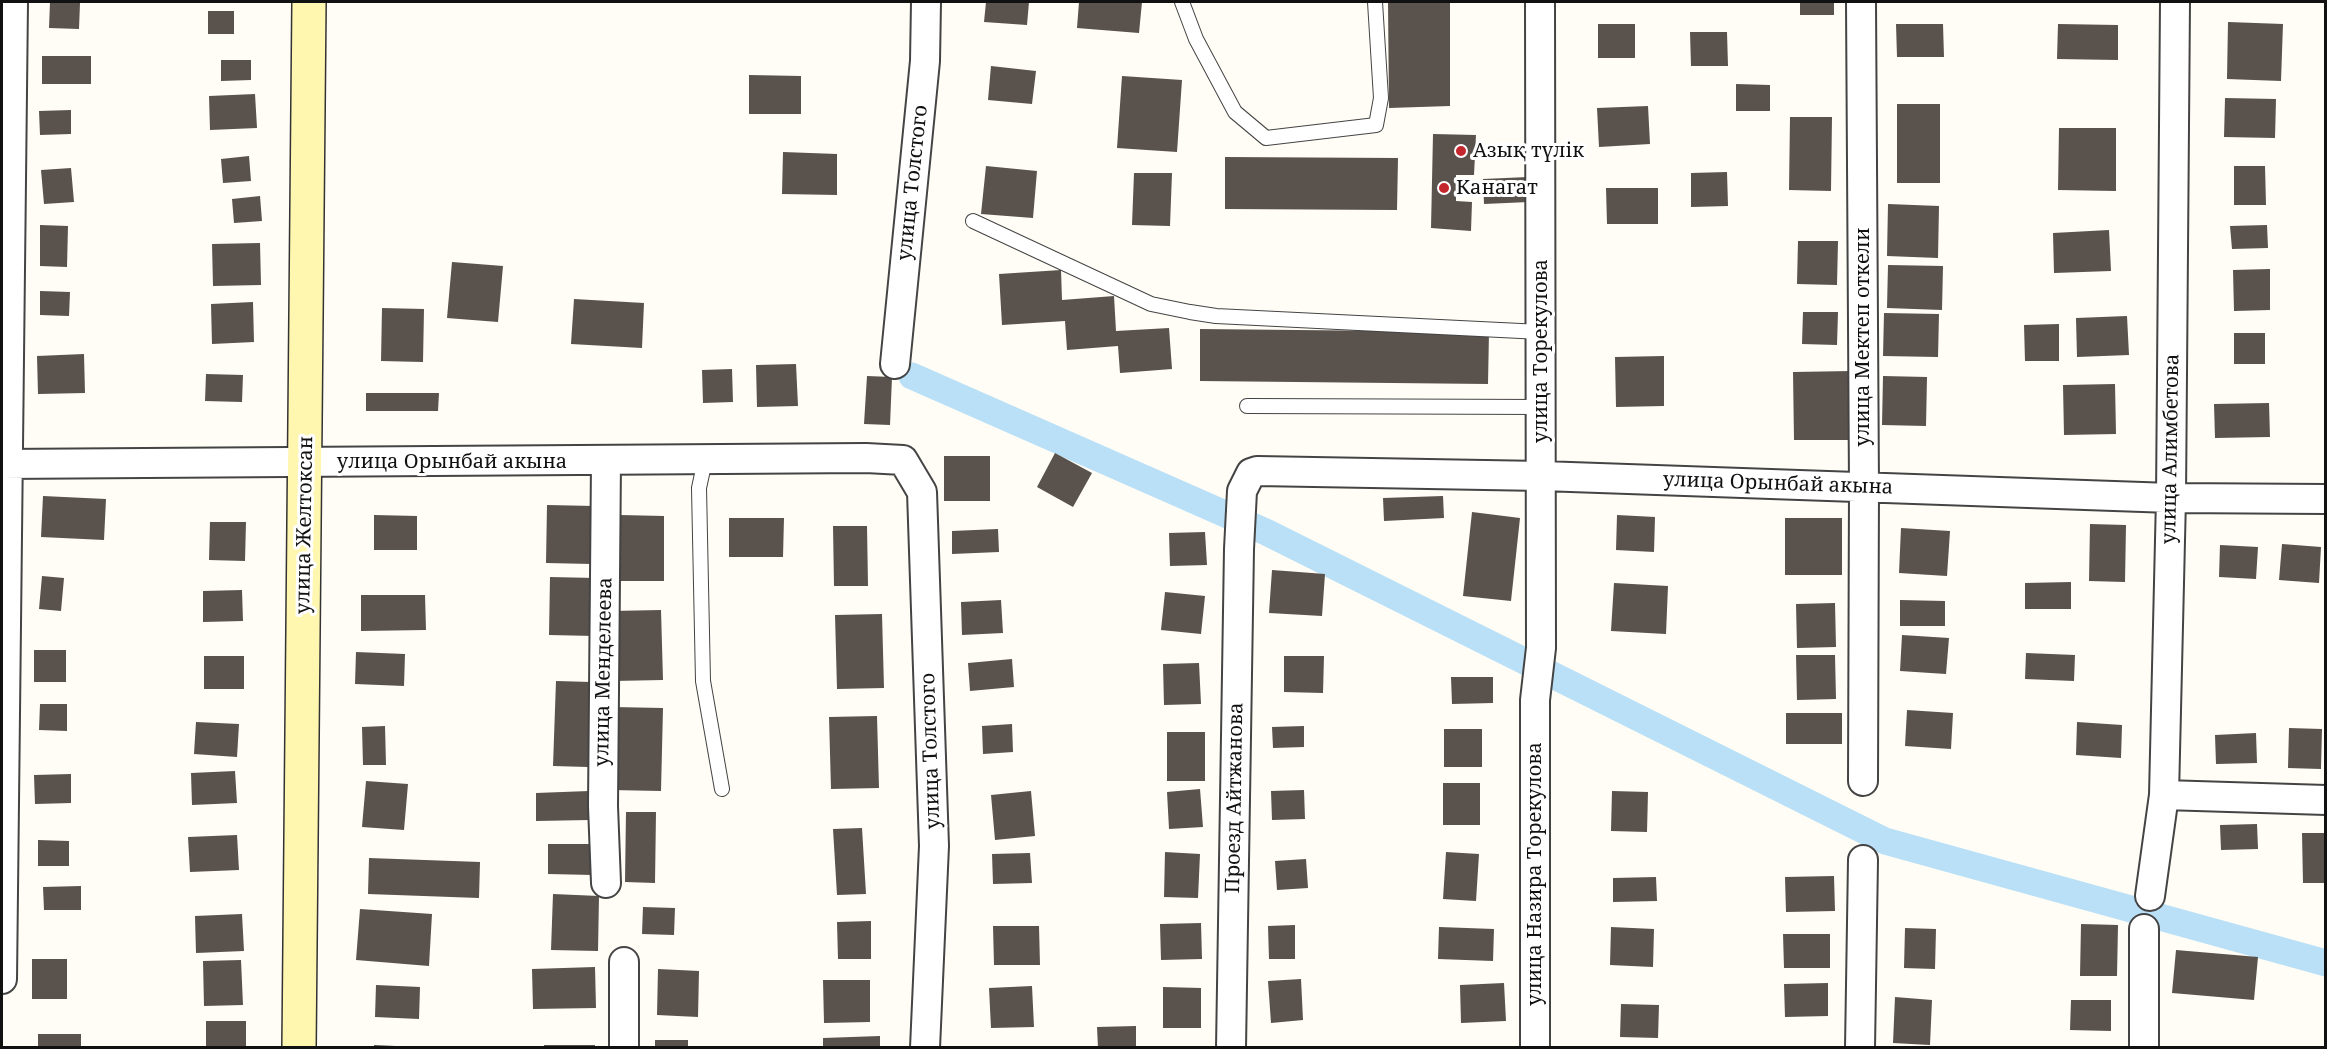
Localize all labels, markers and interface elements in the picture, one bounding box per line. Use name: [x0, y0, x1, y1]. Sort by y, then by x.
street label: улица Толстого: [893, 104, 933, 262]
place label: Азық түлік: [1473, 139, 1584, 163]
marker: Азық түлік: [1454, 144, 1468, 158]
place label: Канагат: [1456, 176, 1538, 200]
marker: Канагат: [1437, 181, 1451, 195]
street label: улица Мектеп откели: [1851, 228, 1875, 446]
street label: улица Торекулова: [1529, 259, 1553, 443]
street label: улица Алимбетова: [2157, 354, 2185, 544]
street label: улица Желтоксан: [291, 436, 319, 614]
street label: улица Орынбай акына: [337, 450, 567, 474]
street label: улица Орынбай акына: [1662, 468, 1894, 500]
street label: улица Менделеева: [590, 577, 618, 767]
street label: улица Толстого: [916, 672, 946, 830]
street label: Проезд Айтжанова: [1221, 702, 1249, 894]
street label: улица Назира Торекулова: [1523, 742, 1547, 1006]

